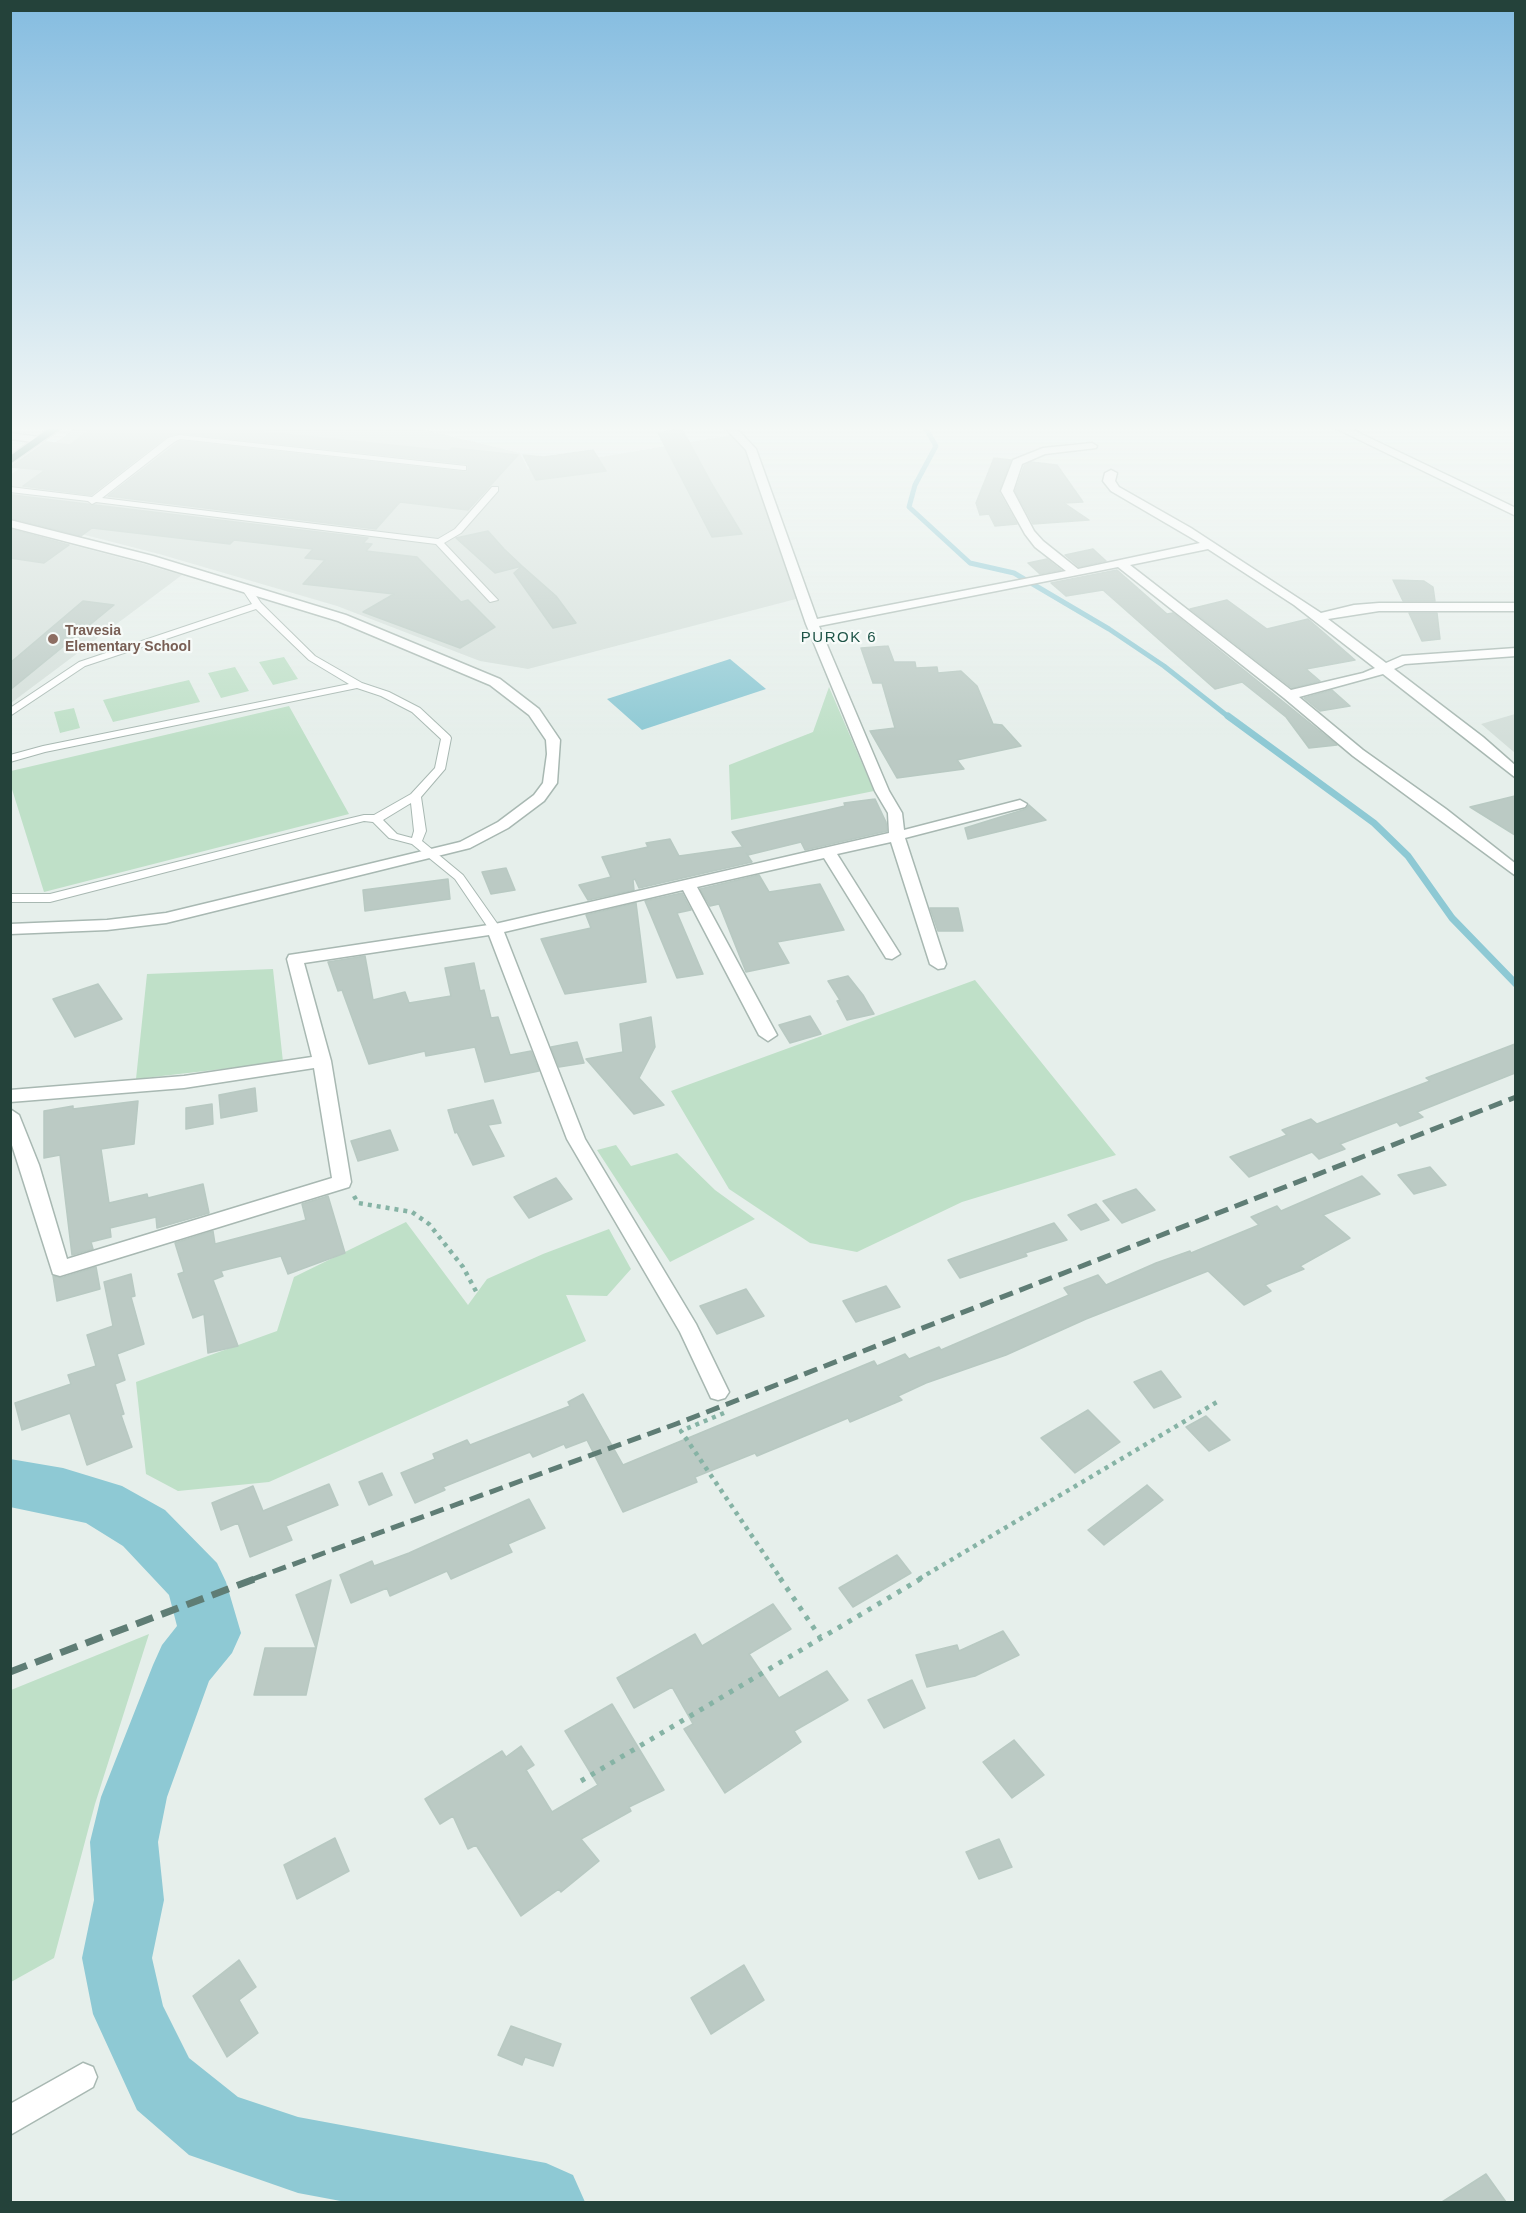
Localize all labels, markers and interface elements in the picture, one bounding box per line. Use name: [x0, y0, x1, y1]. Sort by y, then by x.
place label: Travesia Elementary School: [65, 623, 191, 656]
district label: PUROK 6: [801, 629, 877, 647]
marker: Travesia Elementary School: [46, 632, 60, 646]

